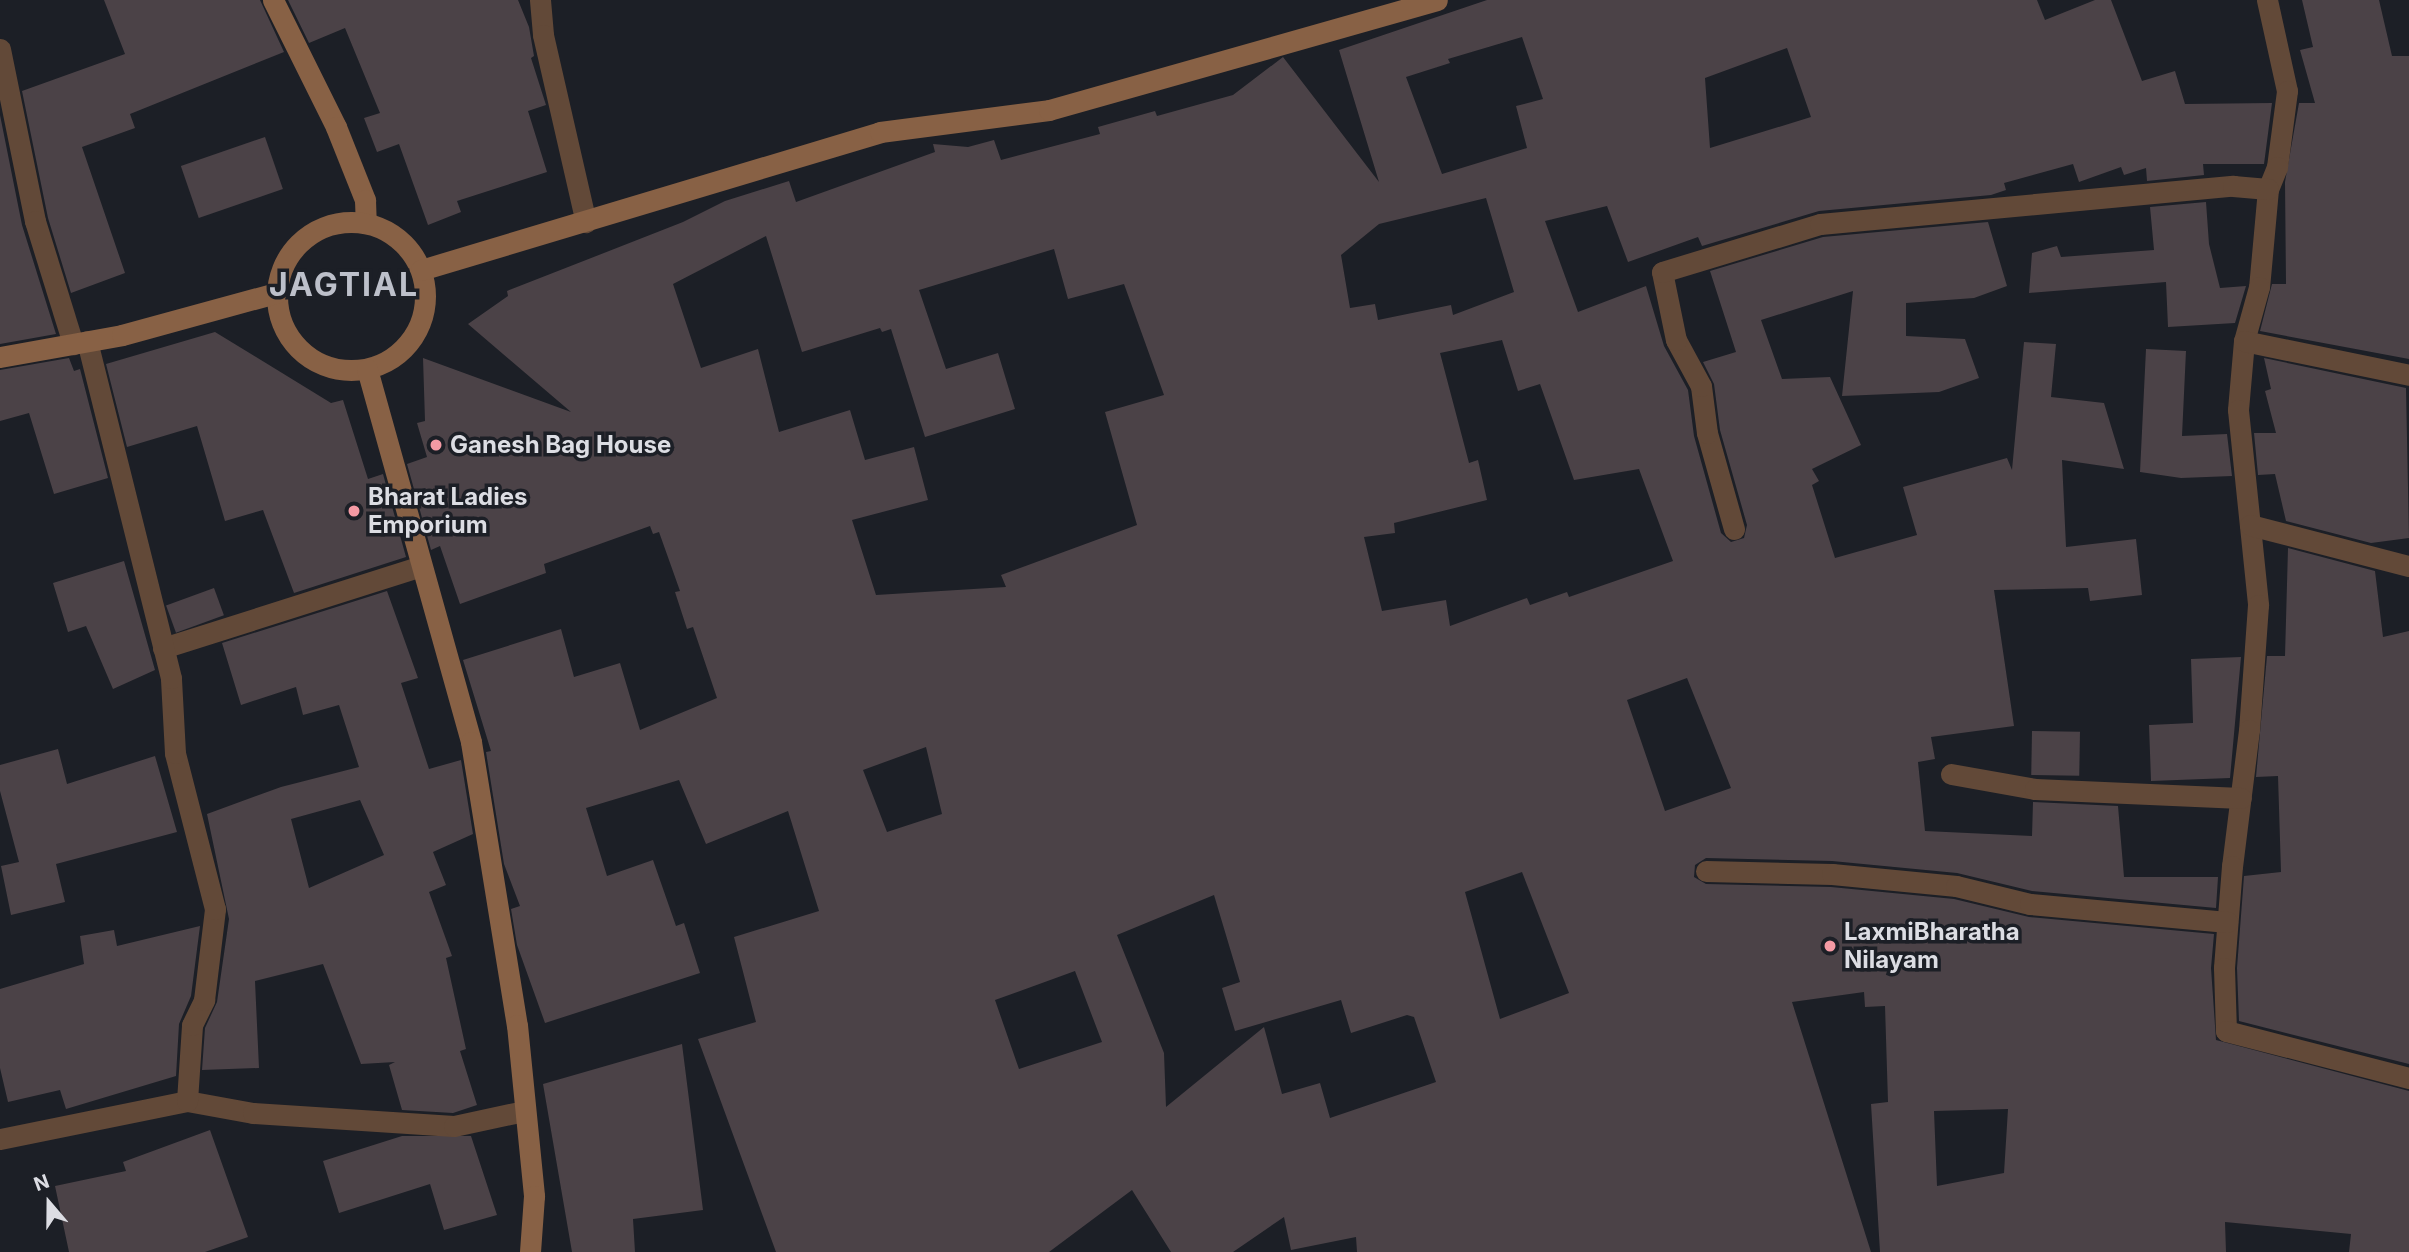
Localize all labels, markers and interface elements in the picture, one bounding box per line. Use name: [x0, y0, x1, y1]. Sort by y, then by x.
district label: JAGTIAL: [270, 266, 418, 304]
place label: Ganesh Bag House: [450, 431, 671, 459]
marker: Ganesh Bag House: [428, 437, 444, 453]
place label: Bharat Ladies Emporium: [368, 483, 527, 539]
marker: Bharat Ladies Emporium: [346, 503, 362, 519]
place label: LaxmiBharatha Nilayam: [1844, 918, 2020, 974]
marker: LaxmiBharatha Nilayam: [1822, 938, 1838, 954]
north arrow: [14, 1168, 84, 1238]
text: N: [31, 1170, 52, 1196]

